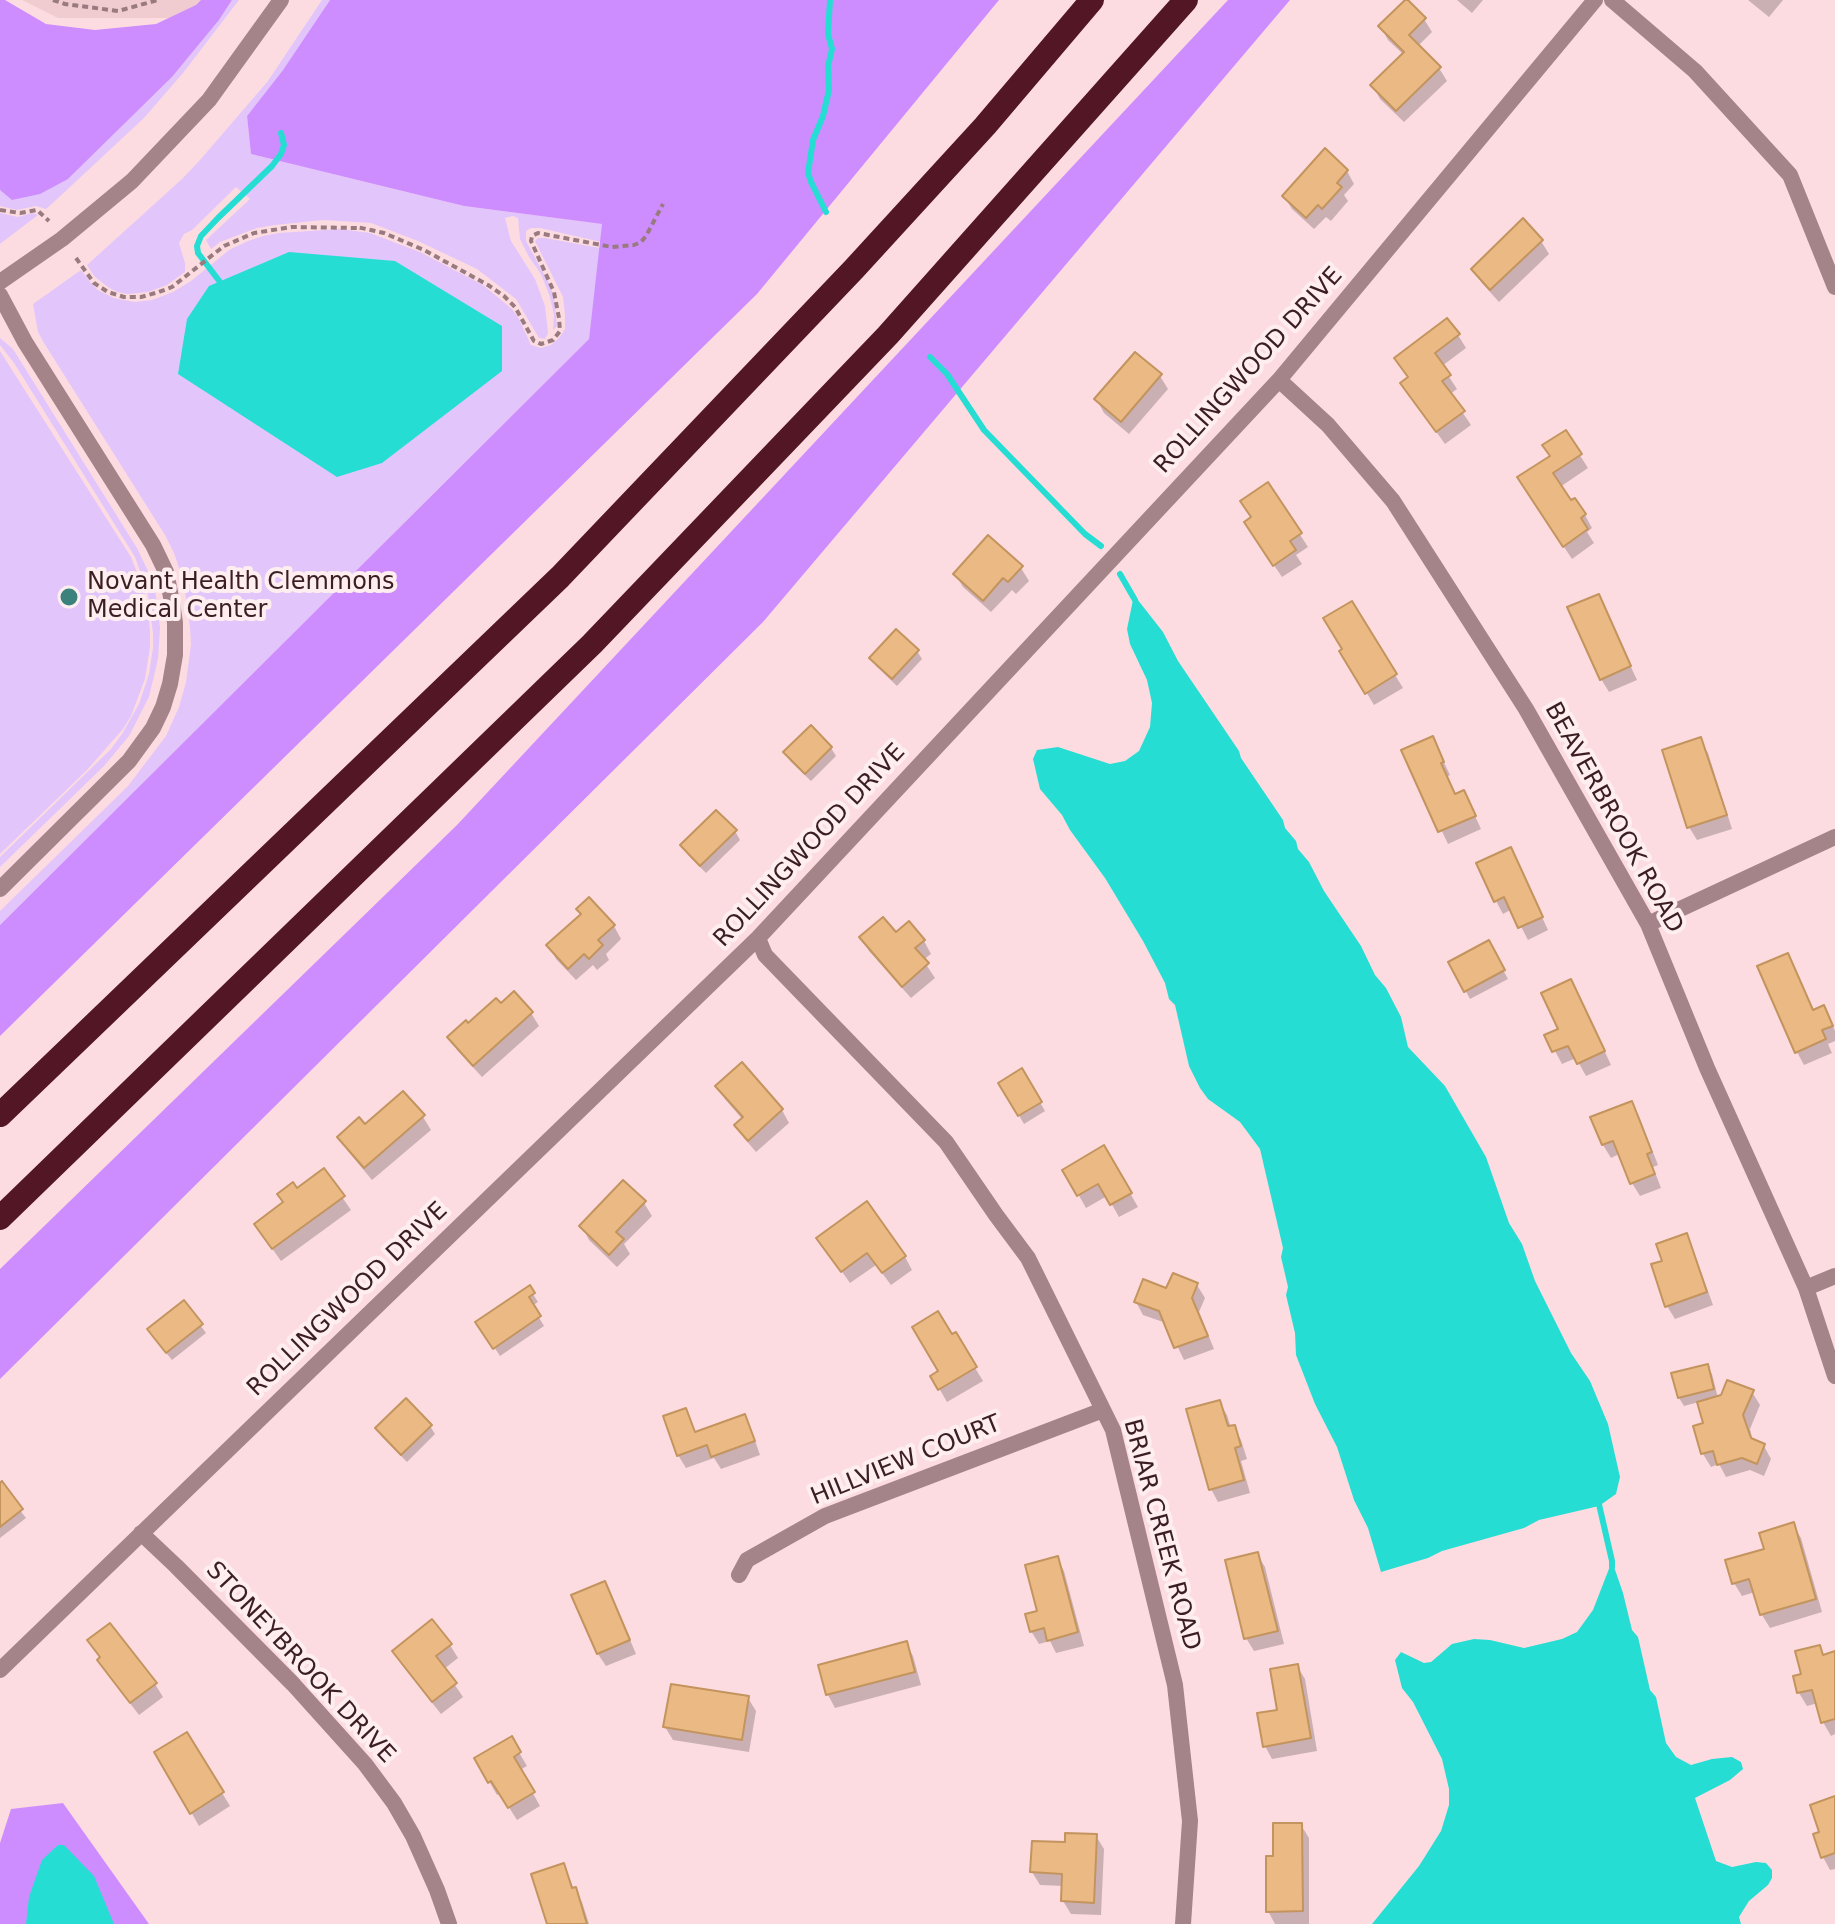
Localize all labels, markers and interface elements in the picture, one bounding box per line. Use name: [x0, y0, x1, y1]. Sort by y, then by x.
street label: ROLLINGWOOD DRIVE: [1149, 262, 1349, 480]
place label: Novant Health Clemmons Medical Center: [87, 569, 395, 625]
marker: Novant Health Clemmons Medical Center: [58, 586, 80, 608]
street label: BEAVERBROOK ROAD: [1538, 698, 1688, 938]
street label: ROLLINGWOOD DRIVE: [708, 738, 912, 954]
street label: ROLLINGWOOD DRIVE: [242, 1197, 454, 1403]
street label: HILLVIEW COURT: [807, 1410, 1005, 1512]
street label: BRIAR CREEK ROAD: [1116, 1416, 1206, 1654]
street label: STONEYBROOK DRIVE: [199, 1556, 401, 1770]

